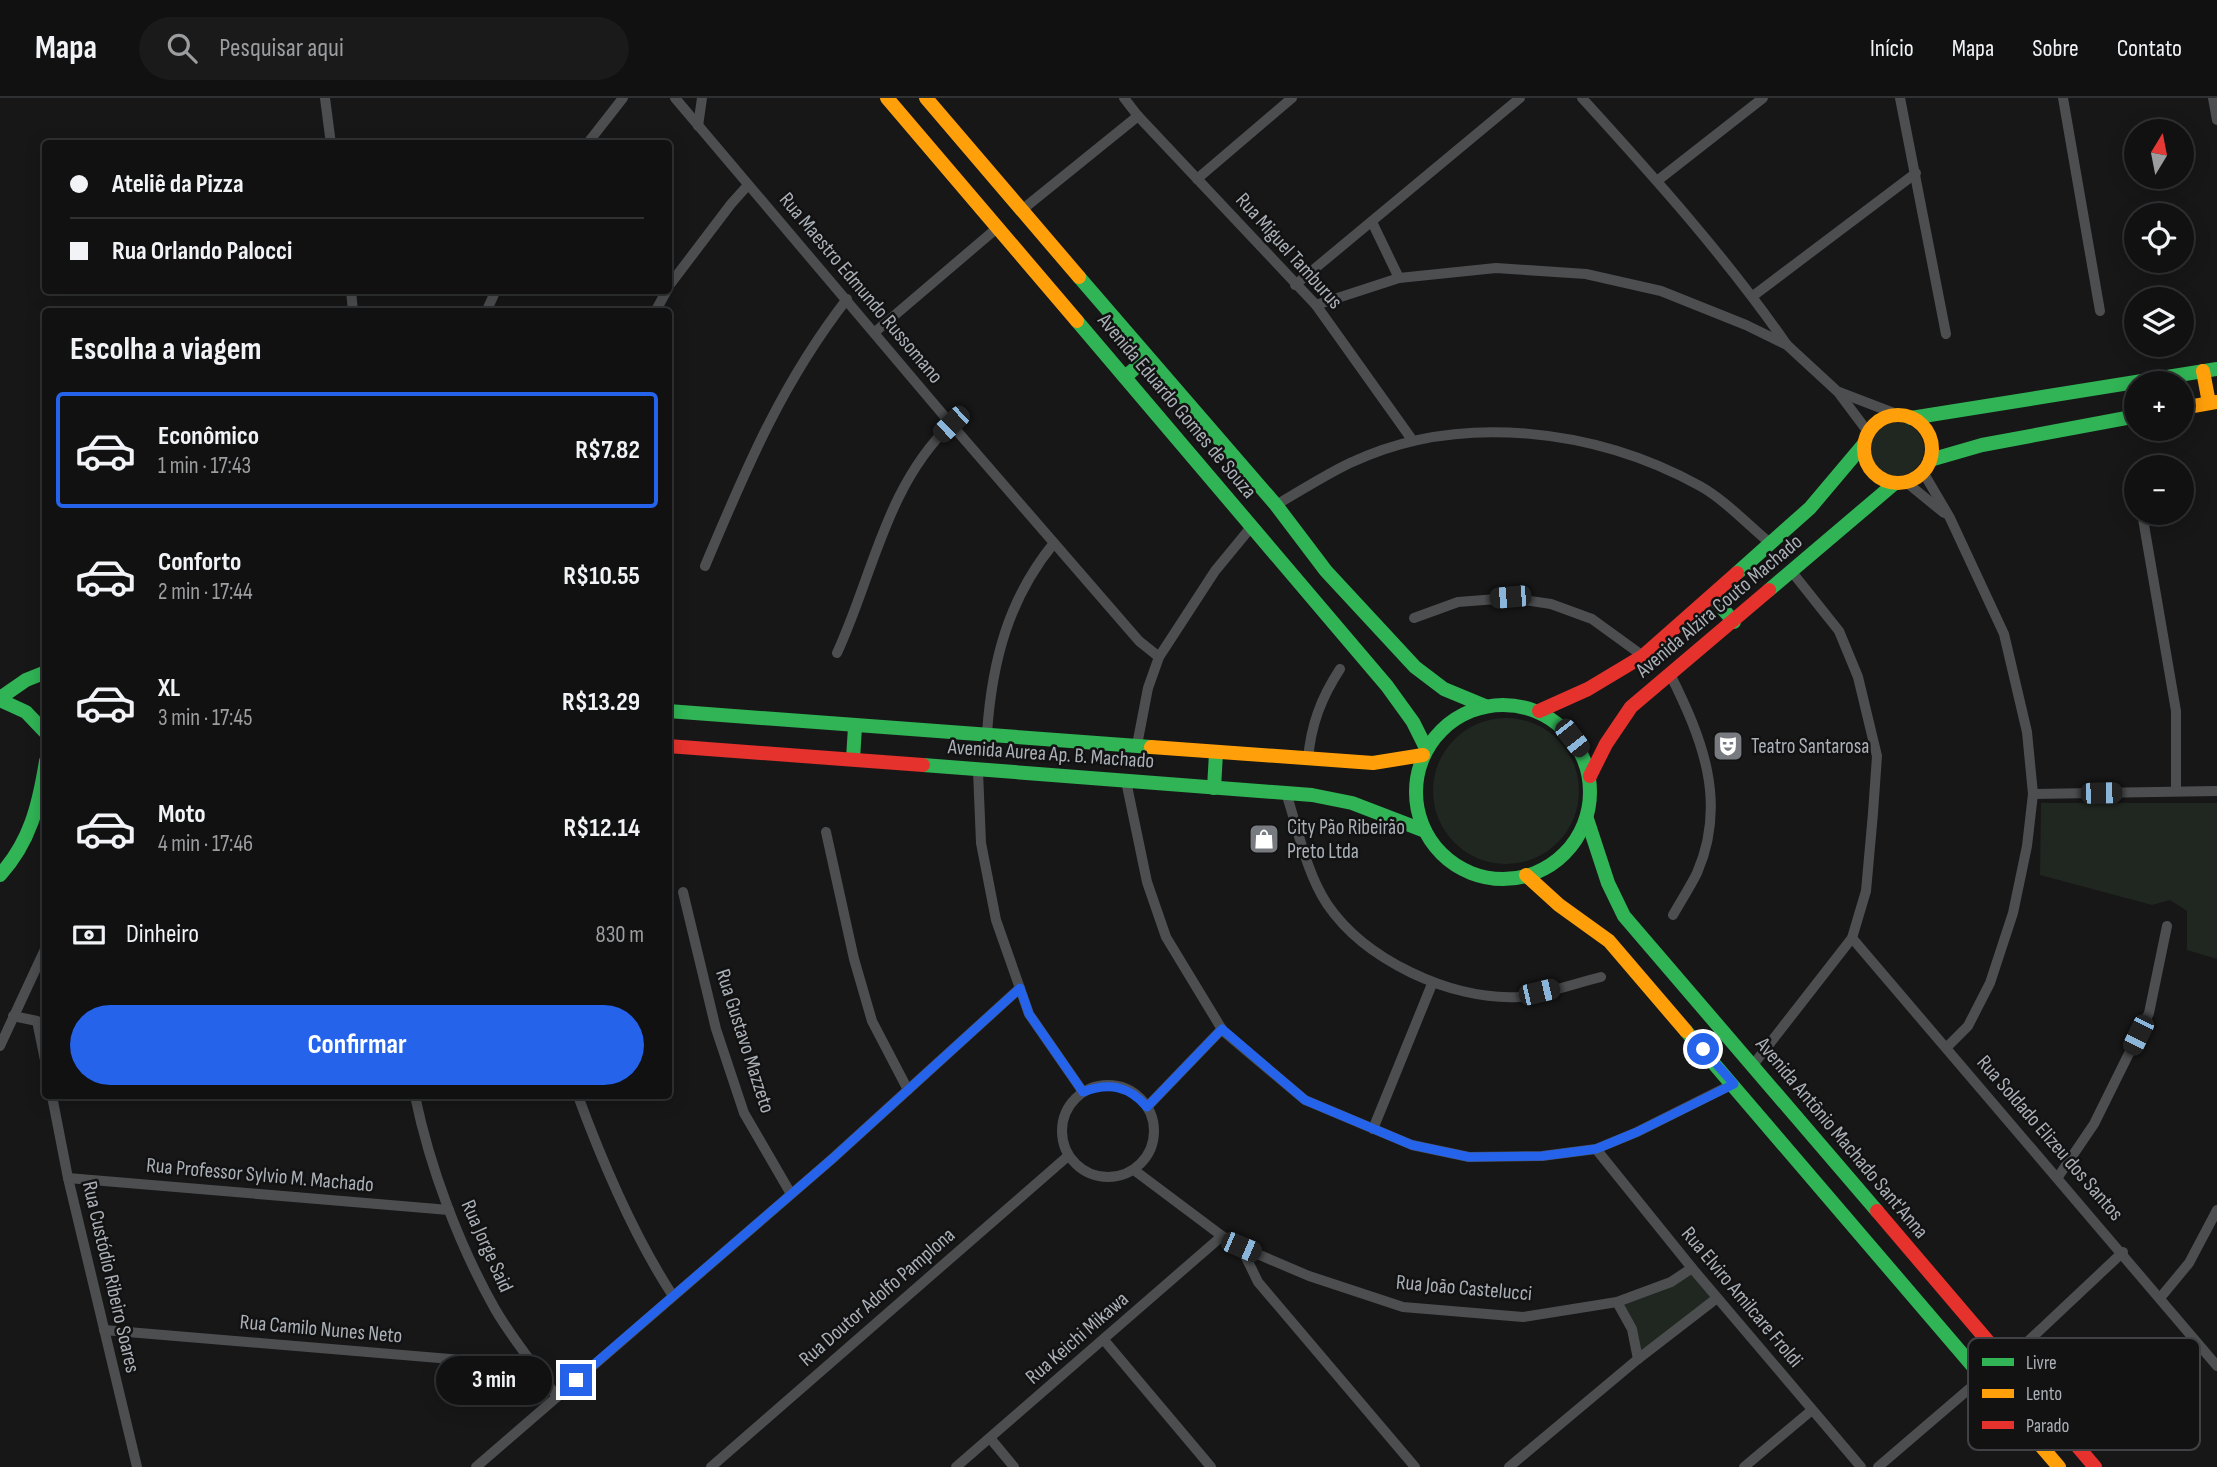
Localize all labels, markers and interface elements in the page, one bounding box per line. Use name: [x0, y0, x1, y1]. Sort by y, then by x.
search box: [139, 17, 629, 80]
text: Mapa: [35, 28, 97, 68]
icon: search: [163, 29, 201, 67]
text: Pesquisar aqui: [219, 33, 344, 64]
text: Início: [1870, 34, 1914, 63]
text: Mapa: [1952, 34, 1994, 63]
text: Sobre: [2032, 34, 2079, 63]
text: Contato: [2117, 34, 2182, 63]
north arrow: [2124, 119, 2194, 189]
map controls: [2124, 119, 2194, 525]
text: Ateliê da Pizza: [112, 169, 244, 200]
street label: Rua Maestro Edmundo Russomano: [774, 188, 948, 388]
street label: Rua Miguel Tamburus: [1230, 188, 1348, 314]
button: locate: [2124, 203, 2194, 273]
text: Rua Orlando Palocci: [112, 236, 292, 267]
button: layers: [2124, 287, 2194, 357]
street label: Avenida Eduardo Gomes de Souza: [1092, 308, 1262, 503]
text: Escolha a viagem: [70, 330, 262, 369]
button: +: [2124, 371, 2194, 441]
car: [929, 402, 974, 446]
icon: car: [74, 419, 137, 482]
text: Econômico: [158, 421, 259, 452]
text: R$7.82: [575, 435, 640, 466]
text: 1 min · 17:43: [158, 452, 251, 480]
button: −: [2124, 455, 2194, 525]
street label: Avenida Alzira Couto Machado: [1630, 529, 1807, 683]
icon: car: [74, 545, 137, 608]
text: Conforto: [158, 547, 241, 578]
text: R$10.55: [563, 561, 640, 592]
text: 2 min · 17:44: [158, 578, 253, 606]
car: [1489, 585, 1532, 609]
icon: car: [74, 671, 137, 734]
text: XL: [158, 673, 180, 704]
text: R$13.29: [562, 687, 640, 718]
text: 3 min · 17:45: [158, 704, 252, 732]
car: [1551, 715, 1594, 761]
theatre icon: Teatro Santarosa: [1711, 729, 1745, 763]
street label: Avenida Aurea Ap. B. Machado: [946, 734, 1155, 774]
place label: Teatro Santarosa: [1751, 734, 1869, 759]
car: [2080, 782, 2123, 804]
icon: car: [74, 797, 137, 860]
text: Moto: [158, 799, 206, 830]
text: R$12.14: [563, 813, 640, 844]
place label: City Pão Ribeirão Preto Ltda: [1287, 815, 1405, 864]
shop icon: City Pão Ribeirão Preto Ltda: [1247, 822, 1281, 856]
text: 4 min · 17:46: [158, 830, 253, 858]
icon: cash: [70, 916, 108, 954]
text: Dinheiro: [126, 919, 199, 950]
text: 830 m: [596, 921, 644, 949]
street label: Rua Gustavo Mazzeto: [710, 966, 780, 1116]
car: [1517, 977, 1562, 1007]
button: Confirmar: [70, 1005, 644, 1085]
car: [2120, 1012, 2157, 1058]
street label: Avenida Antônio Machado Sant'Anna: [1750, 1032, 1933, 1244]
route start: [1687, 1033, 1719, 1065]
street label: Rua Soldado Elizeu dos Santos: [1971, 1050, 2129, 1226]
street label: Rua Professor Sylvio M. Machado: [145, 1153, 375, 1197]
street label: Rua Custódio Ribeiro Soares: [77, 1179, 145, 1375]
street label: Rua Jorge Said: [456, 1196, 518, 1296]
street label: Rua Elviro Amilcare Froldi: [1676, 1222, 1808, 1372]
street label: Rua Doutor Adolfo Pamplona: [794, 1223, 960, 1371]
car: [1218, 1229, 1265, 1265]
street label: Rua João Castelucci: [1395, 1270, 1533, 1306]
street label: Rua Keichi Mikawa: [1020, 1287, 1134, 1389]
street label: Rua Camilo Nunes Neto: [239, 1309, 403, 1349]
legend: [1968, 1338, 2200, 1450]
text: Livre: [2026, 1352, 2057, 1375]
callout: 3 min: [436, 1356, 552, 1404]
route end: [560, 1364, 592, 1396]
text: 3 min: [472, 1366, 516, 1394]
text: Lento: [2026, 1383, 2062, 1406]
text: Parado: [2026, 1415, 2069, 1438]

